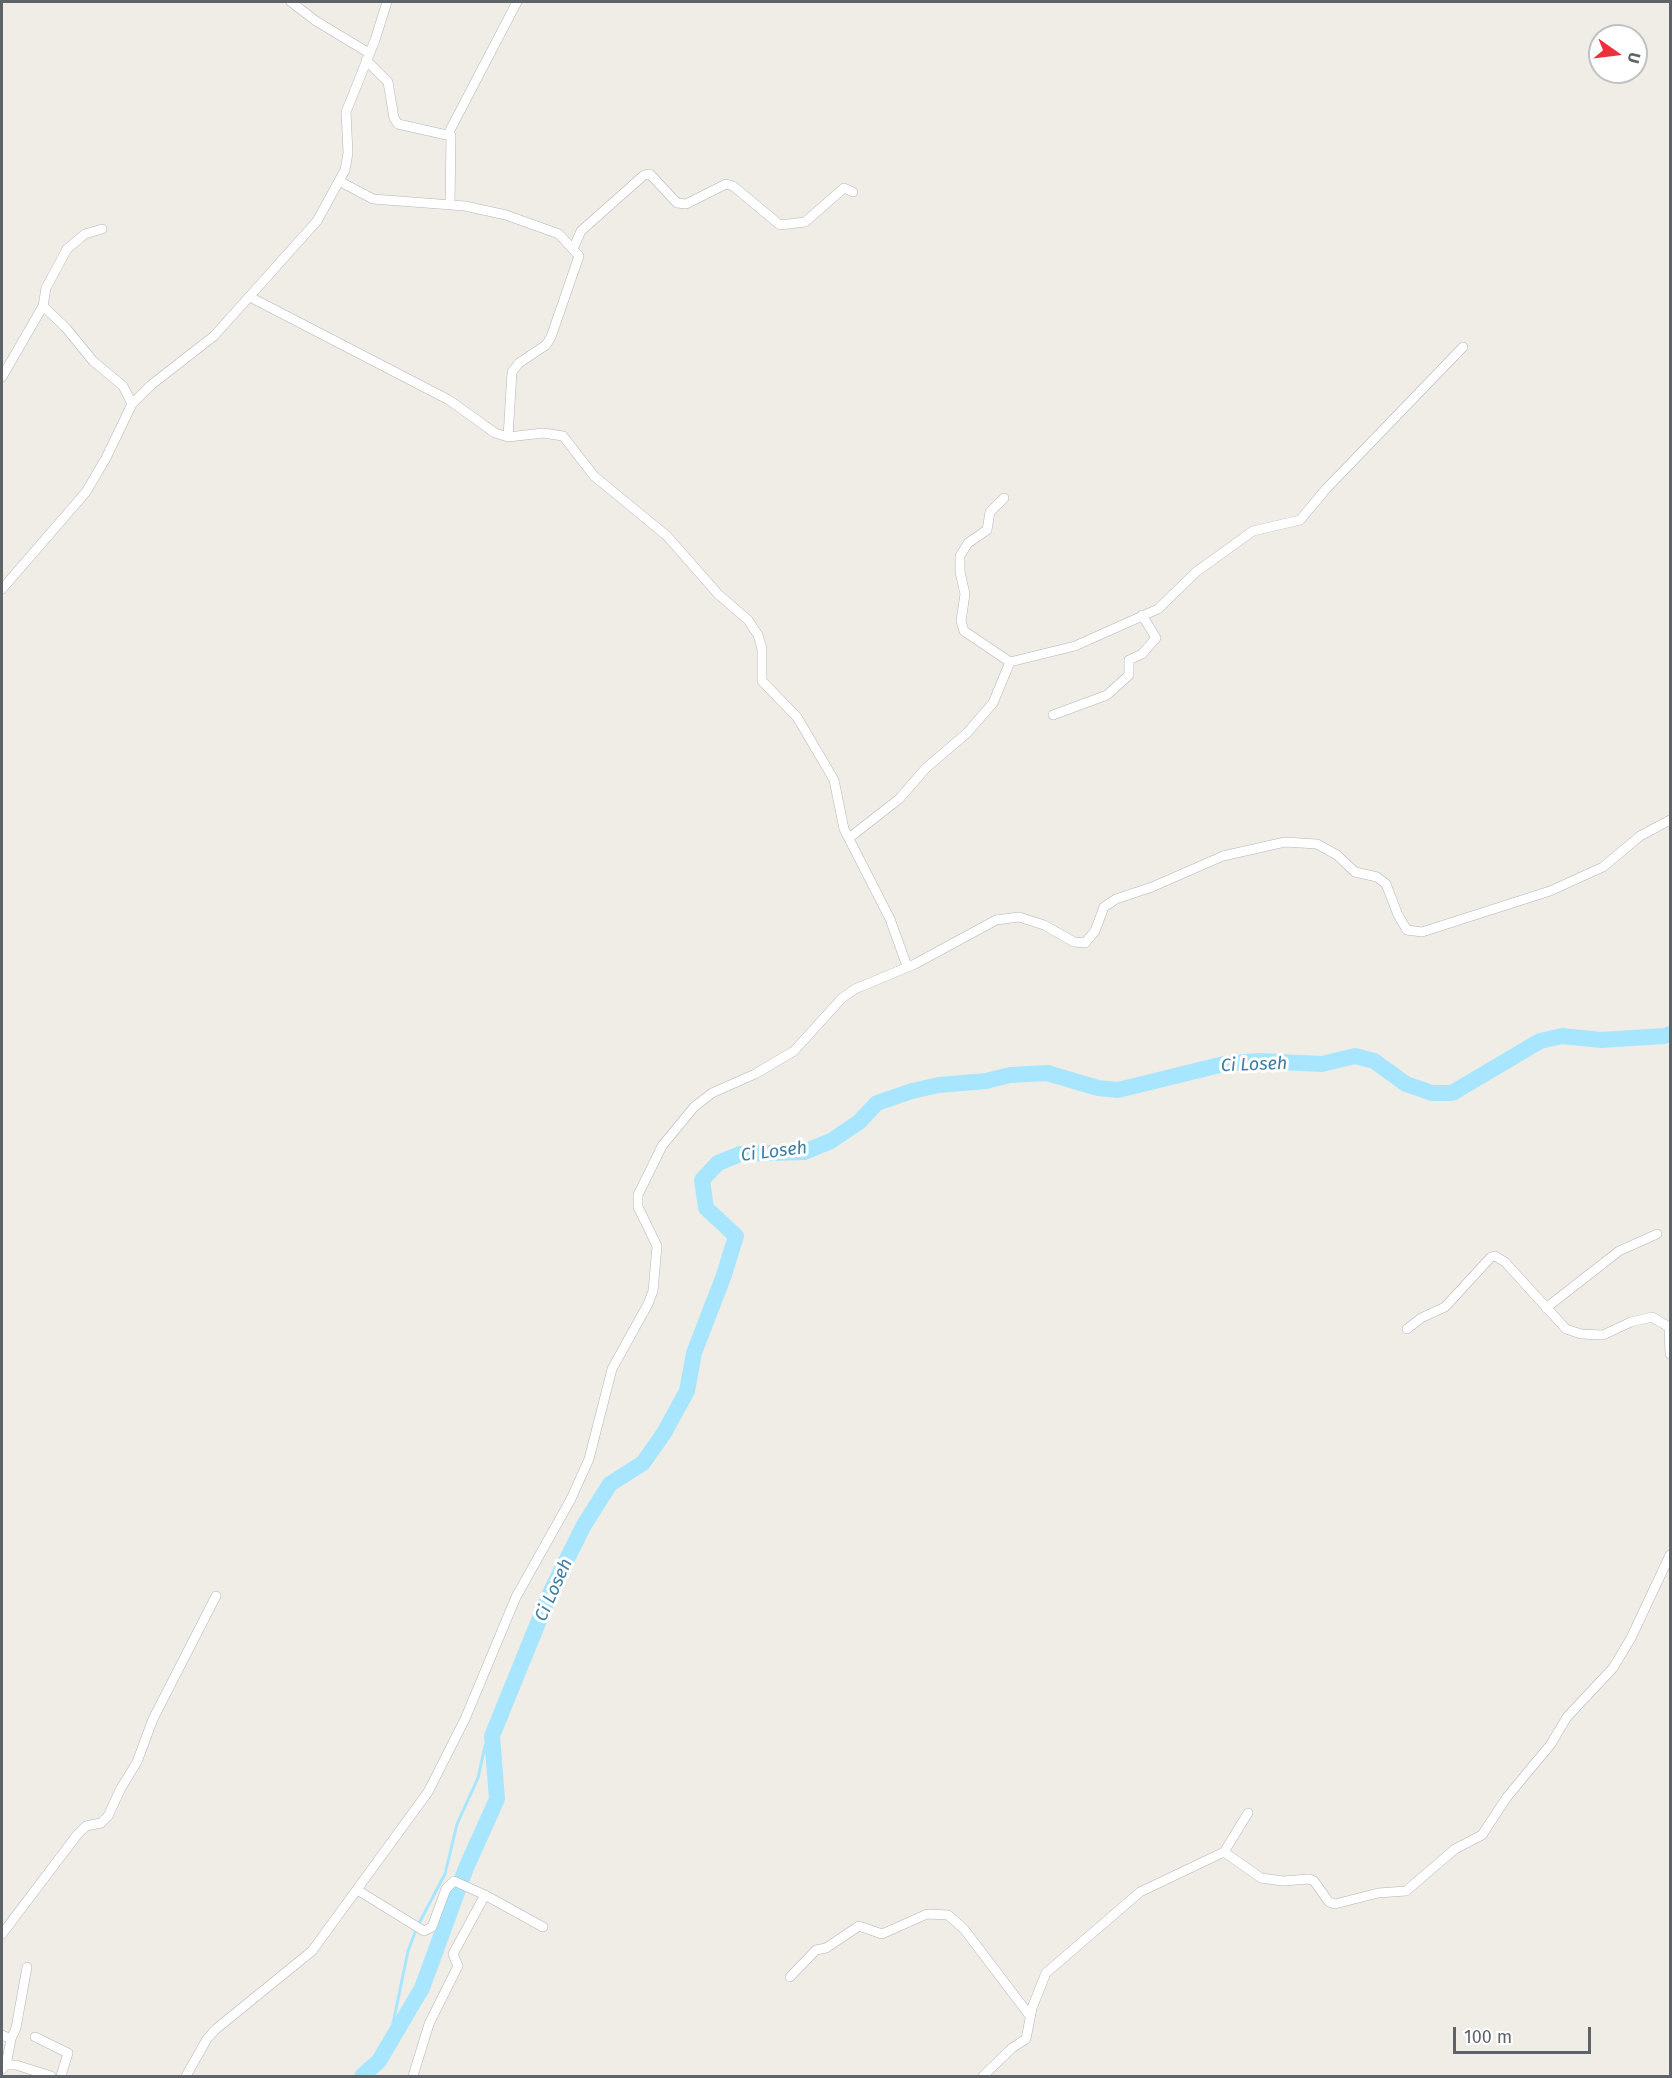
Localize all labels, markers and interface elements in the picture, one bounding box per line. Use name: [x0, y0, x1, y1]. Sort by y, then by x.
north arrow: [1588, 24, 1648, 84]
text: U: [1624, 51, 1644, 65]
water label: Ci Loseh: [1220, 1053, 1288, 1077]
water label: Ci Loseh: [740, 1137, 808, 1167]
water label: Ci Loseh: [531, 1555, 577, 1625]
scale bar: [1456, 2015, 1594, 2053]
text: 100 m: [1464, 2026, 1512, 2048]

